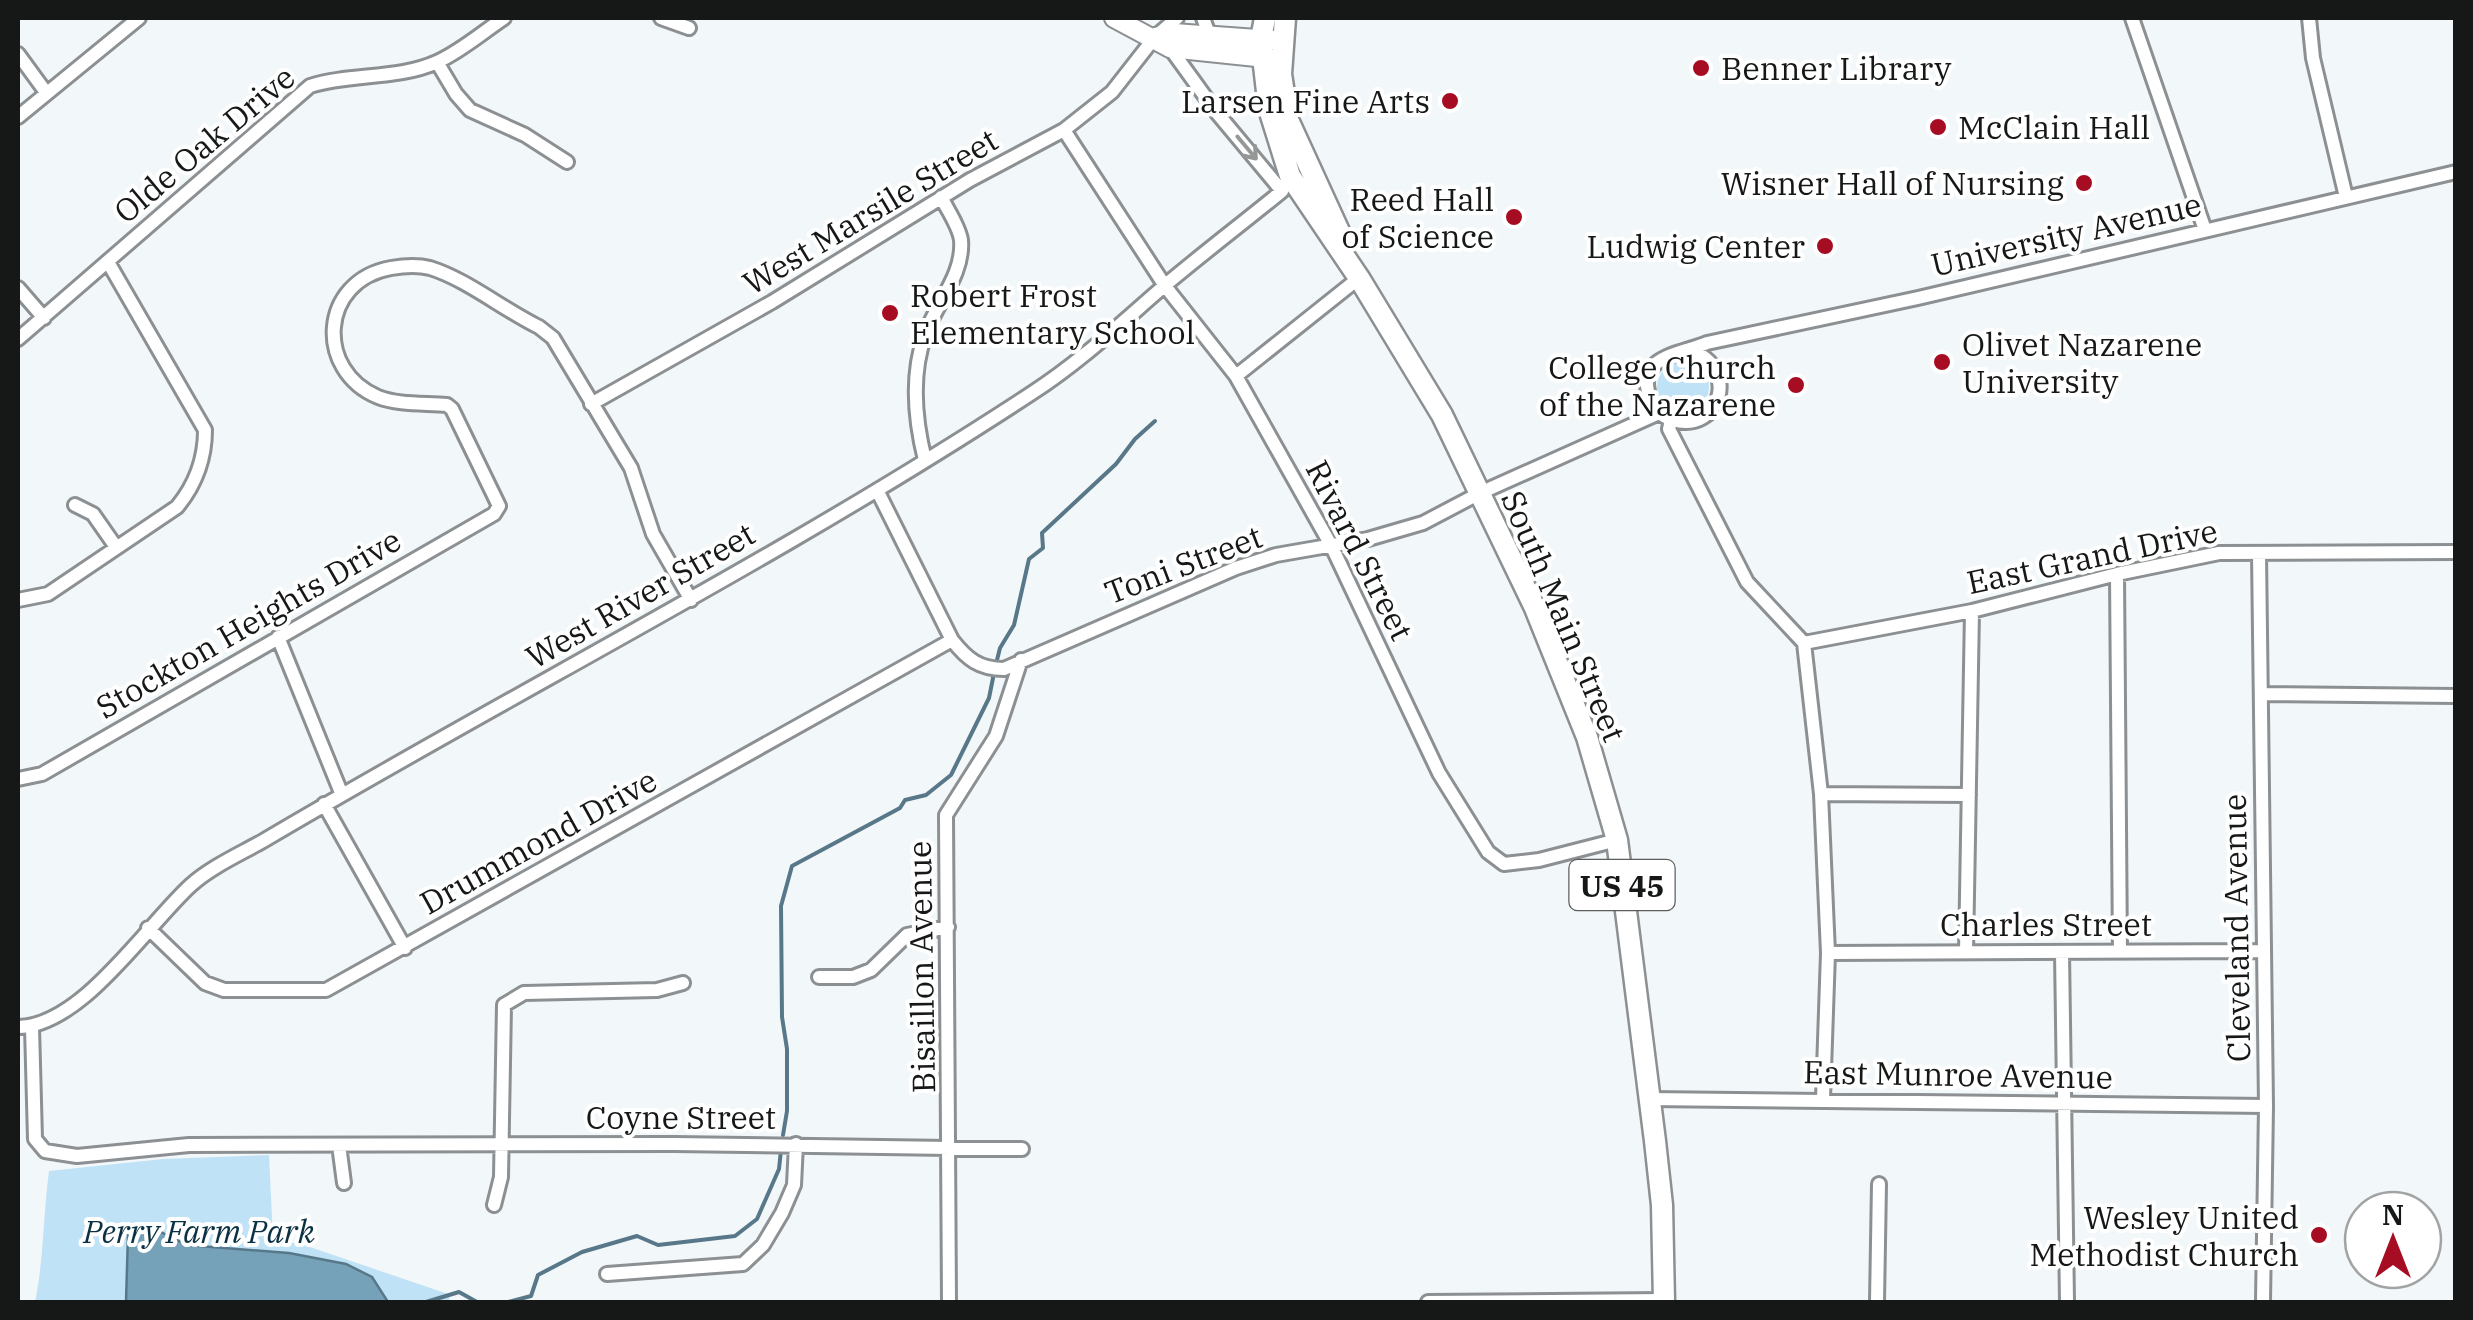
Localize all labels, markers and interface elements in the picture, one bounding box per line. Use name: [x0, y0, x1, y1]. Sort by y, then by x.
place label: Benner Library: [1721, 47, 1952, 89]
street label: Olde Oak Drive: [105, 56, 303, 232]
marker: Benner Library: [1690, 57, 1712, 79]
place label: Larsen Fine Arts: [1181, 80, 1430, 122]
marker: Larsen Fine Arts: [1439, 90, 1461, 112]
place label: McClain Hall: [1958, 106, 2150, 148]
marker: McClain Hall: [1927, 116, 1949, 138]
street label: West Marsile Street: [735, 118, 1005, 304]
one-way arrow: [1235, 134, 1257, 160]
place label: Wisner Hall of Nursing: [1721, 162, 2064, 204]
marker: Wisner Hall of Nursing: [2073, 172, 2095, 194]
place label: Reed Hall of Science: [1341, 178, 1494, 257]
street label: University Avenue: [1927, 182, 2205, 286]
marker: Reed Hall of Science: [1503, 206, 1525, 228]
place label: Ludwig Center: [1587, 225, 1805, 267]
marker: Ludwig Center: [1814, 235, 1836, 257]
place label: Robert Frost Elementary School: [910, 274, 1195, 353]
marker: Robert Frost Elementary School: [879, 302, 901, 324]
place label: Olivet Nazarene University: [1962, 323, 2202, 402]
place label: College Church of the Nazarene: [1539, 346, 1776, 425]
marker: Olivet Nazarene University: [1931, 351, 1953, 373]
marker: College Church of the Nazarene: [1785, 374, 1807, 396]
street label: Rivard Street: [1297, 453, 1423, 647]
street label: South Main Street: [1492, 484, 1636, 748]
street label: East Grand Drive: [1963, 509, 2221, 603]
street label: West River Street: [518, 512, 762, 678]
street label: Toni Street: [1098, 515, 1268, 613]
street label: Stockton Heights Drive: [88, 518, 408, 728]
street label: Drummond Drive: [412, 759, 664, 923]
street label: Cleveland Avenue: [2213, 793, 2259, 1063]
street label: Bisaillon Avenue: [898, 841, 944, 1093]
road number: US 45: [1570, 860, 1674, 910]
street label: Charles Street: [1940, 903, 2152, 945]
street label: East Munroe Avenue: [1803, 1050, 2113, 1098]
street label: Coyne Street: [586, 1096, 776, 1138]
north arrow: [2343, 1190, 2443, 1290]
place label: Wesley United Methodist Church: [2029, 1196, 2299, 1275]
text: N: [2382, 1196, 2404, 1233]
park label: Perry Farm Park: [82, 1210, 315, 1252]
marker: Wesley United Methodist Church: [2308, 1224, 2330, 1246]

